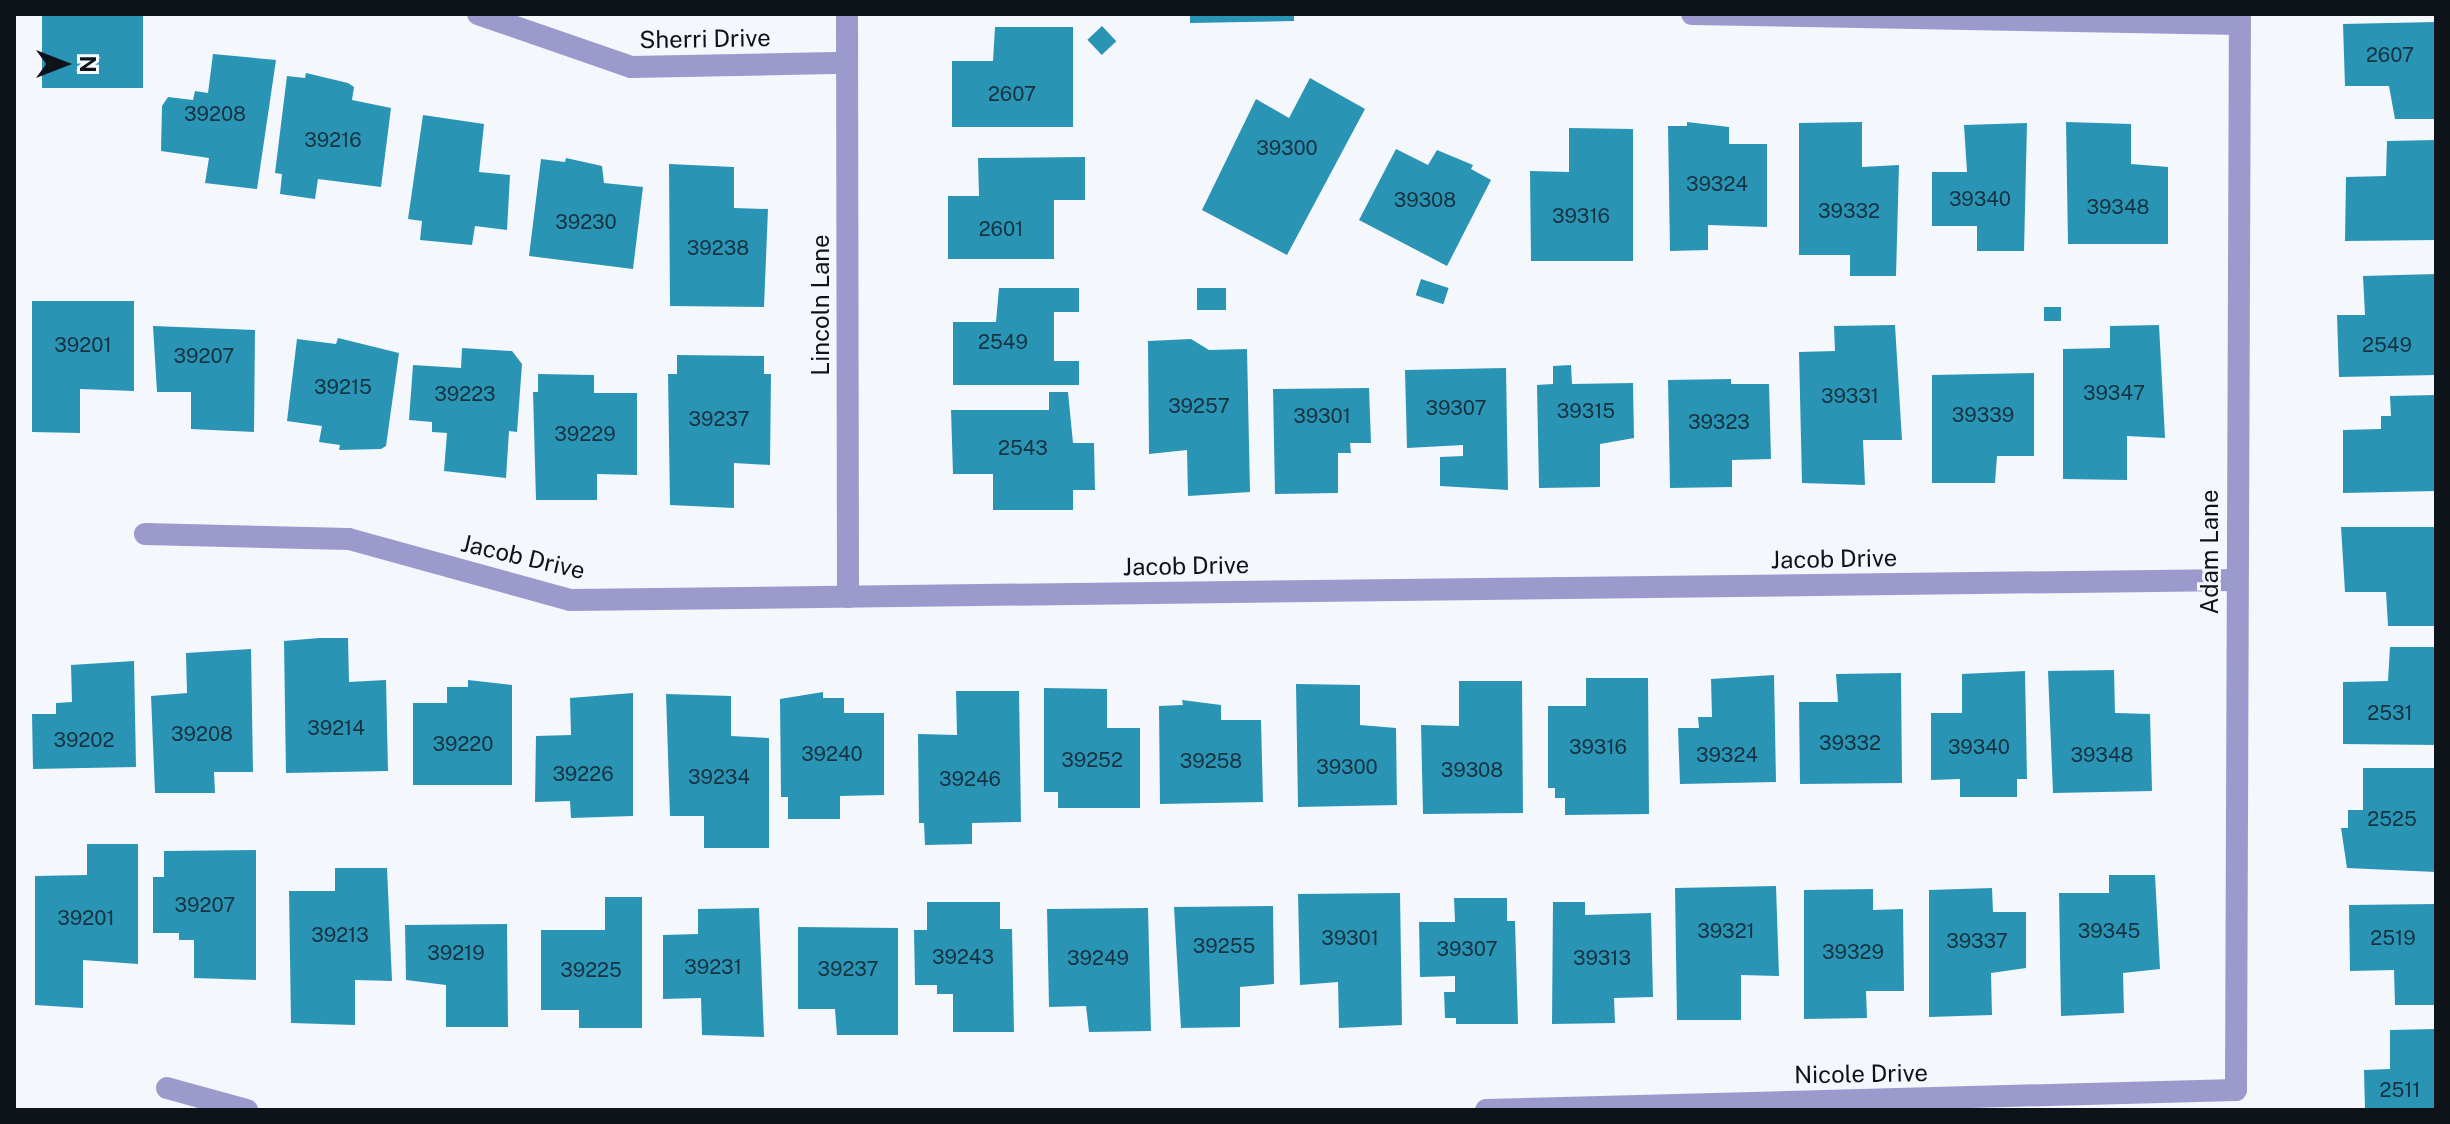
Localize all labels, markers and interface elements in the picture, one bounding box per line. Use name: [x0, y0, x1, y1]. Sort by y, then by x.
street label: Sherri Drive: [639, 23, 771, 55]
north arrow: [24, 24, 104, 104]
house number: 2607: [2366, 43, 2414, 67]
text: N: [75, 55, 101, 73]
house number: 2607: [988, 82, 1036, 106]
house number: 39208: [184, 102, 246, 126]
house number: 39216: [304, 128, 362, 152]
house number: 39300: [1256, 136, 1318, 160]
house number: 39324: [1686, 172, 1748, 196]
house number: 39340: [1949, 187, 2011, 211]
house number: 39308: [1394, 188, 1456, 212]
house number: 39348: [2087, 195, 2149, 219]
house number: 39332: [1818, 199, 1880, 223]
house number: 39316: [1552, 204, 1610, 228]
house number: 39230: [555, 210, 617, 234]
house number: 2601: [979, 217, 1023, 241]
street label: Lincoln Lane: [807, 234, 835, 376]
house number: 39238: [687, 236, 749, 260]
house number: 2549: [978, 330, 1028, 354]
house number: 39201: [54, 333, 112, 357]
house number: 2549: [2362, 333, 2412, 357]
house number: 39207: [174, 344, 234, 368]
house number: 39215: [314, 375, 372, 399]
house number: 39347: [2083, 381, 2145, 405]
house number: 39223: [434, 382, 496, 406]
house number: 39331: [1821, 384, 1879, 408]
house number: 39257: [1168, 394, 1230, 418]
house number: 39307: [1425, 396, 1487, 420]
house number: 39315: [1557, 399, 1615, 423]
house number: 39339: [1952, 403, 2014, 427]
house number: 39301: [1293, 404, 1351, 428]
house number: 39237: [688, 407, 750, 431]
house number: 39323: [1688, 410, 1750, 434]
house number: 39229: [554, 422, 616, 446]
house number: 2543: [998, 436, 1048, 460]
street label: Adam Lane: [2196, 489, 2224, 615]
street label: Jacob Drive: [458, 529, 588, 585]
street label: Jacob Drive: [1770, 543, 1898, 575]
street label: Jacob Drive: [1122, 550, 1250, 582]
house number: 2531: [2367, 701, 2413, 725]
house number: 39214: [307, 716, 365, 740]
house number: 39208: [171, 722, 233, 746]
house number: 39202: [53, 728, 115, 752]
house number: 39332: [1819, 731, 1881, 755]
house number: 39220: [432, 732, 494, 756]
house number: 39316: [1569, 735, 1627, 759]
house number: 39340: [1948, 735, 2010, 759]
house number: 39240: [801, 742, 863, 766]
house number: 39324: [1696, 743, 1758, 767]
house number: 39348: [2071, 743, 2133, 767]
house number: 39252: [1061, 748, 1123, 772]
house number: 39258: [1180, 749, 1242, 773]
house number: 39300: [1316, 755, 1378, 779]
house number: 39308: [1441, 758, 1503, 782]
house number: 39226: [552, 762, 614, 786]
house number: 39234: [688, 765, 750, 789]
house number: 39246: [939, 767, 1001, 791]
house number: 2525: [2367, 807, 2417, 831]
house number: 39207: [175, 893, 235, 917]
house number: 39201: [57, 906, 115, 930]
house number: 39321: [1697, 919, 1755, 943]
house number: 39345: [2078, 919, 2140, 943]
house number: 39213: [311, 923, 369, 947]
house number: 39301: [1321, 926, 1379, 950]
house number: 2519: [2370, 926, 2416, 950]
house number: 39337: [1946, 929, 2008, 953]
house number: 39255: [1193, 934, 1255, 958]
house number: 39307: [1436, 937, 1498, 961]
house number: 39329: [1822, 940, 1884, 964]
house number: 39219: [427, 941, 485, 965]
house number: 39243: [932, 945, 994, 969]
house number: 39249: [1067, 946, 1129, 970]
house number: 39313: [1573, 946, 1631, 970]
house number: 39231: [684, 955, 742, 979]
house number: 39237: [817, 957, 879, 981]
house number: 39225: [560, 958, 622, 982]
street label: Nicole Drive: [1794, 1058, 1928, 1090]
house number: 2511: [2379, 1078, 2421, 1102]

